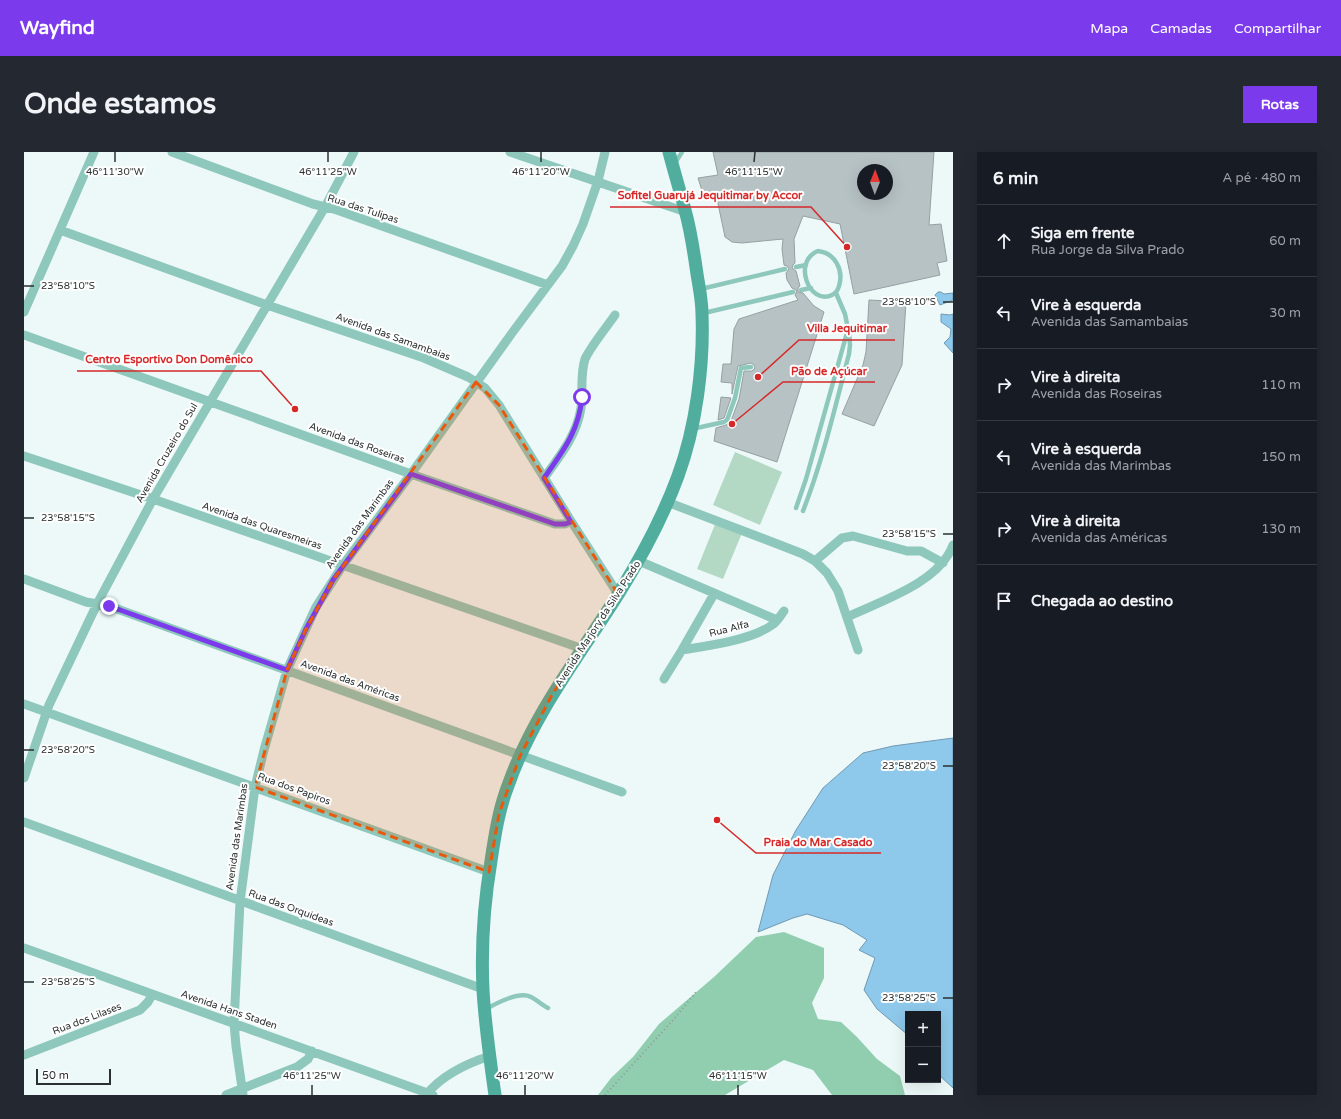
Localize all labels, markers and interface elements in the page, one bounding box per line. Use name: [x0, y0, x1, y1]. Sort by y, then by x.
text: Wayfind: [20, 17, 95, 39]
text: Mapa: [1090, 20, 1128, 37]
text: Camadas: [1150, 20, 1212, 37]
text: Compartilhar: [1234, 20, 1321, 37]
button: Rotas: [1243, 86, 1317, 123]
text: Onde estamos: [24, 87, 216, 121]
north arrow: [857, 164, 893, 200]
text: 46°11'30"W: [86, 166, 144, 178]
text: 46°11'25"W: [299, 166, 357, 178]
text: 46°11'20"W: [512, 166, 570, 178]
text: 46°11'15"W: [725, 166, 783, 178]
text: 6 min: [993, 168, 1038, 189]
text: A pé · 480 m: [1222, 170, 1301, 186]
callout: Sofitel Guarujá Jequitimar by Accor: [610, 184, 811, 207]
text: Sofitel Guarujá Jequitimar by Accor: [618, 189, 803, 203]
street label: Rua das Tulipas: [326, 192, 400, 226]
text: Siga em frente: [1031, 224, 1135, 242]
icon: ahead: [993, 230, 1015, 252]
text: 60 m: [1269, 233, 1301, 249]
text: Rua Jorge da Silva Prado: [1031, 242, 1184, 258]
text: 23°58'10"S: [41, 280, 95, 292]
text: 23°58'10"S: [882, 296, 936, 308]
text: Vire à esquerda: [1031, 296, 1141, 314]
icon: left: [993, 302, 1015, 324]
text: 30 m: [1269, 305, 1301, 321]
street label: Avenida das Samambaias: [334, 311, 452, 363]
text: Avenida das Samambaias: [1031, 314, 1188, 330]
callout: Villa Jequitimar: [799, 317, 895, 340]
text: Villa Jequitimar: [807, 322, 888, 336]
callout: Centro Esportivo Don Domênico: [77, 348, 261, 371]
text: Centro Esportivo Don Domênico: [85, 353, 253, 367]
callout: Pão de Açúcar: [783, 359, 875, 382]
text: Pão de Açúcar: [791, 365, 868, 379]
text: Vire à direita: [1031, 368, 1120, 386]
icon: right: [993, 374, 1015, 396]
text: 110 m: [1261, 377, 1301, 393]
text: Avenida das Roseiras: [1031, 386, 1162, 402]
route start: [573, 388, 591, 406]
street label: Avenida Cruzeiro do Sul: [134, 401, 200, 505]
street label: Avenida das Roseiras: [308, 420, 407, 466]
text: Vire à esquerda: [1031, 440, 1141, 458]
icon: left: [993, 446, 1015, 468]
text: 150 m: [1261, 449, 1301, 465]
text: Avenida das Marimbas: [1031, 458, 1171, 474]
street label: Avenida das Marimbas: [323, 477, 397, 571]
street label: Avenida das Quaresmeiras: [201, 500, 324, 552]
text: 23°58'15"S: [41, 512, 95, 524]
text: Vire à direita: [1031, 512, 1120, 530]
icon: right: [993, 518, 1015, 540]
text: 130 m: [1261, 521, 1301, 537]
text: 23°58'15"S: [882, 528, 936, 540]
text: Avenida das Américas: [1031, 530, 1167, 546]
street label: Avenida Marjory da Silva Prado: [553, 559, 643, 689]
icon: arrive: [993, 590, 1015, 612]
text: Chegada ao destino: [1031, 592, 1173, 610]
route end: [100, 597, 118, 615]
street label: Rua Alfa: [708, 618, 750, 640]
street label: Avenida das Américas: [299, 657, 401, 705]
text: 23°58'20"S: [41, 744, 95, 756]
text: 23°58'20"S: [882, 760, 936, 772]
street label: Rua dos Papiros: [256, 770, 332, 808]
street label: Avenida das Marimbas: [224, 783, 250, 891]
callout: Praia do Mar Casado: [756, 830, 881, 853]
text: Praia do Mar Casado: [764, 836, 873, 849]
street label: Rua das Orquideas: [247, 887, 335, 929]
text: 23°58'25"S: [41, 976, 95, 988]
street label: Avenida Hans Staden: [179, 988, 279, 1032]
text: 23°58'25"S: [882, 992, 936, 1004]
street label: Rua dos Lilases: [51, 1000, 123, 1038]
map controls: [905, 1011, 941, 1083]
button: +: [905, 1011, 941, 1047]
button: −: [905, 1047, 941, 1083]
scale bar: [36, 1067, 111, 1086]
text: 50 m: [42, 1069, 69, 1082]
text: 46°11'25"W: [283, 1070, 341, 1082]
text: 46°11'20"W: [496, 1070, 554, 1082]
text: 46°11'15"W: [709, 1070, 767, 1082]

